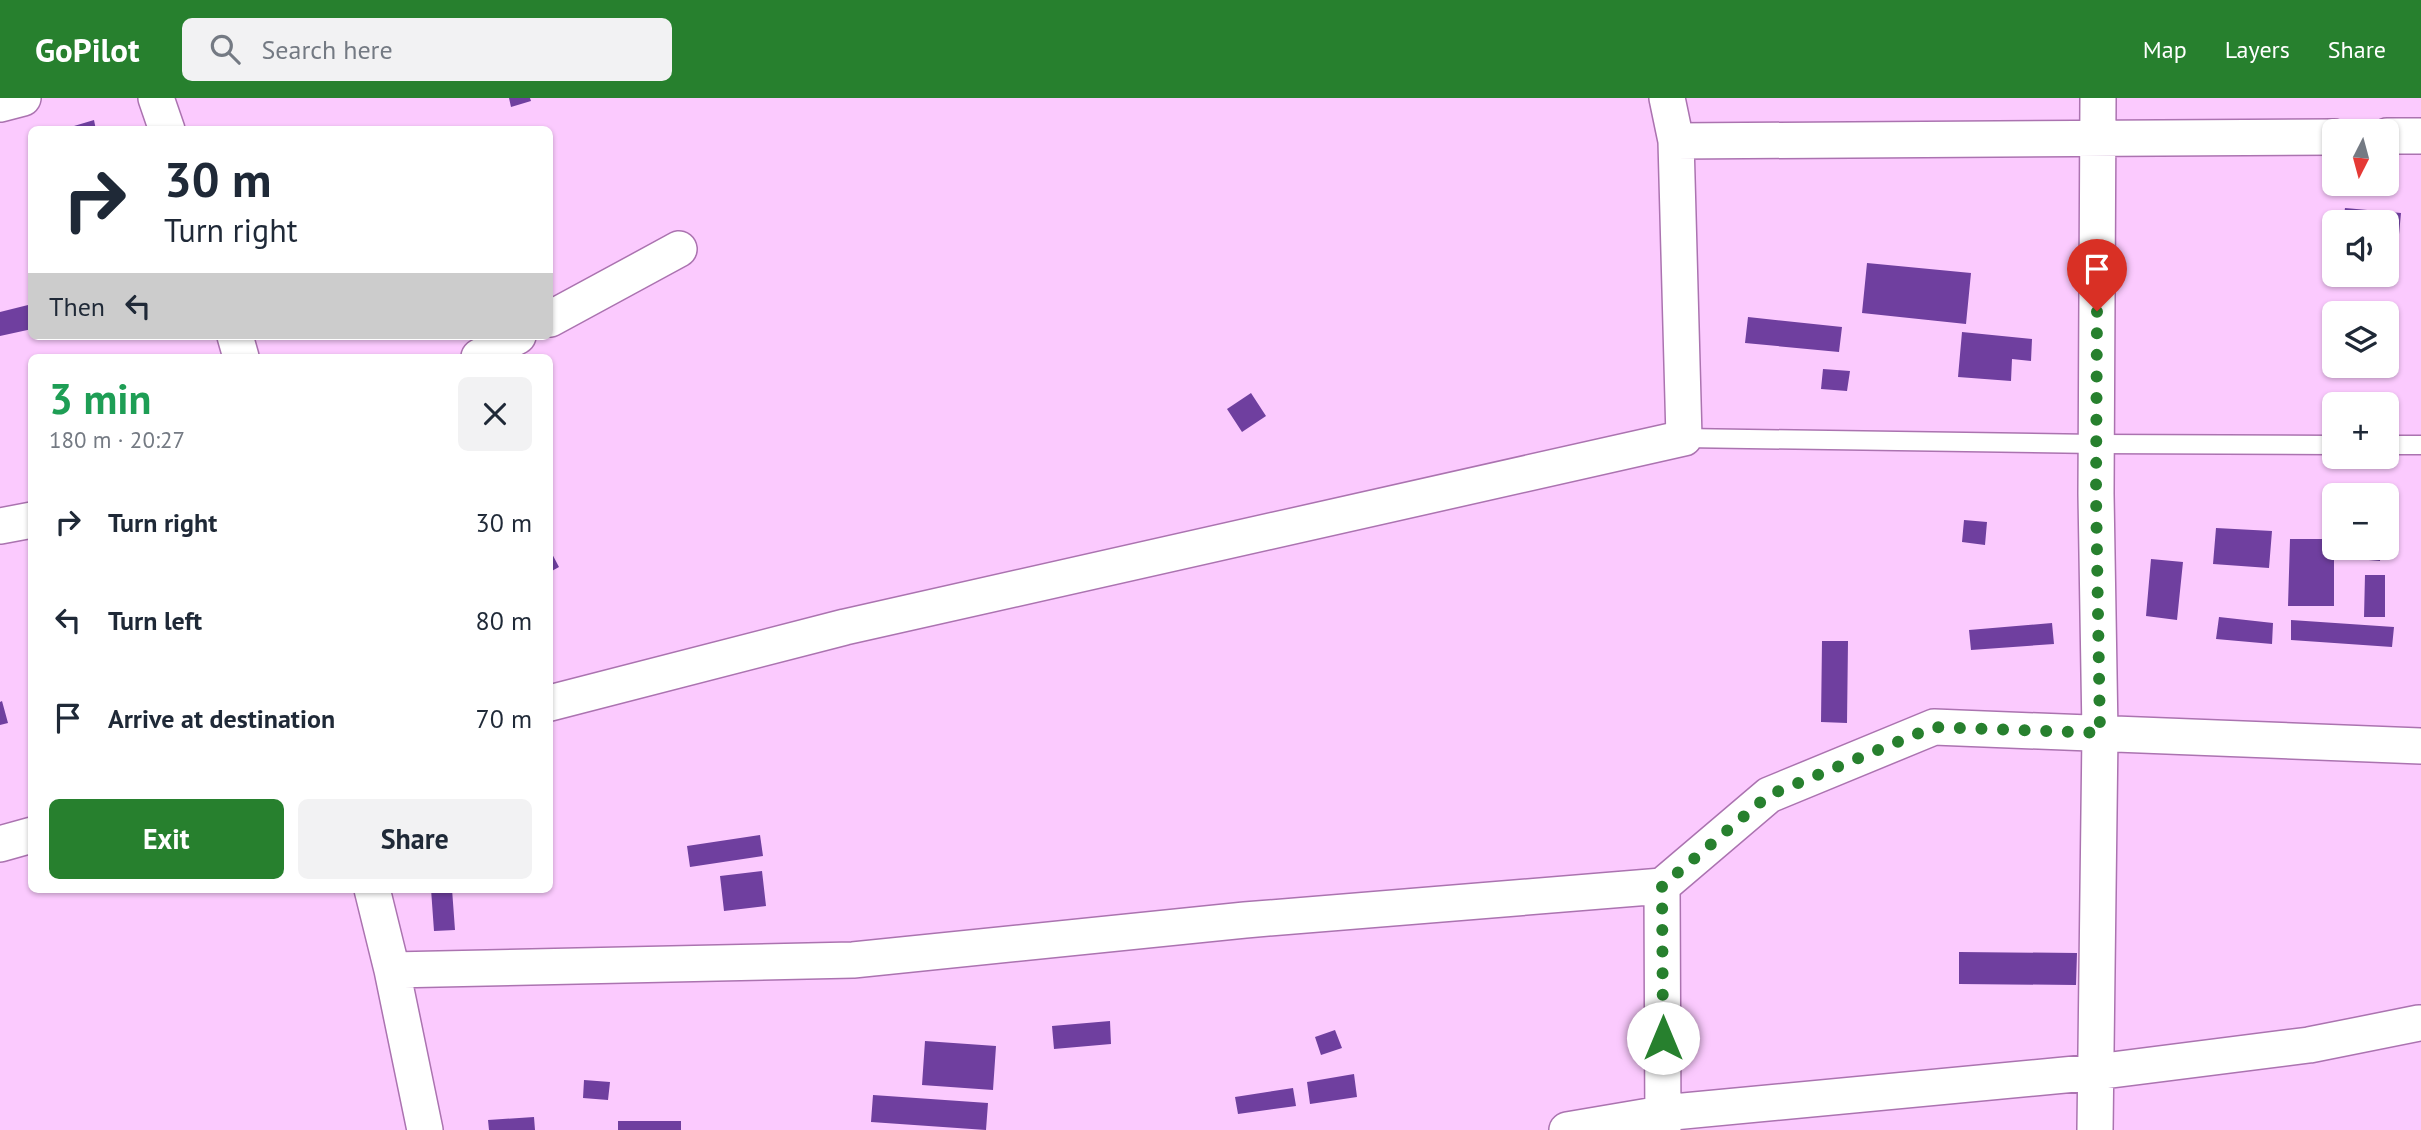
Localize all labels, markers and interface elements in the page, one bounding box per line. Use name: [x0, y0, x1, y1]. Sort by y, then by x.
search box: [182, 18, 672, 81]
text: GoPilot: [35, 28, 140, 71]
icon: search: [206, 30, 244, 68]
text: Search here: [262, 33, 393, 66]
text: Map: [2143, 34, 2187, 65]
text: Layers: [2225, 34, 2290, 65]
text: Share: [2328, 34, 2386, 65]
north arrow: [2322, 119, 2399, 196]
map controls: [2322, 119, 2399, 560]
text: 30 m: [164, 147, 271, 211]
icon: right: [49, 154, 140, 245]
text: Turn right: [164, 209, 298, 251]
button: sound: [2322, 210, 2399, 287]
pin: [2067, 239, 2127, 311]
icon: arrive: [2078, 250, 2116, 288]
icon: left: [119, 287, 157, 325]
text: Then: [49, 290, 105, 323]
button: layers: [2322, 301, 2399, 378]
text: 3 min: [49, 371, 151, 426]
button: close: [458, 377, 532, 451]
button: +: [2322, 392, 2399, 469]
text: 180 m · 20:27: [49, 425, 185, 454]
button: −: [2322, 483, 2399, 560]
icon: right: [49, 503, 87, 541]
text: Turn right: [108, 506, 217, 539]
text: 30 m: [476, 506, 532, 539]
icon: left: [49, 601, 87, 639]
text: Turn left: [108, 604, 202, 637]
text: 80 m: [476, 604, 532, 637]
icon: arrive: [49, 699, 87, 737]
text: Arrive at destination: [108, 702, 335, 735]
text: 70 m: [476, 702, 532, 735]
button: Exit: [49, 799, 284, 879]
button: Share: [298, 799, 532, 879]
position arrow: [1626, 1001, 1700, 1075]

